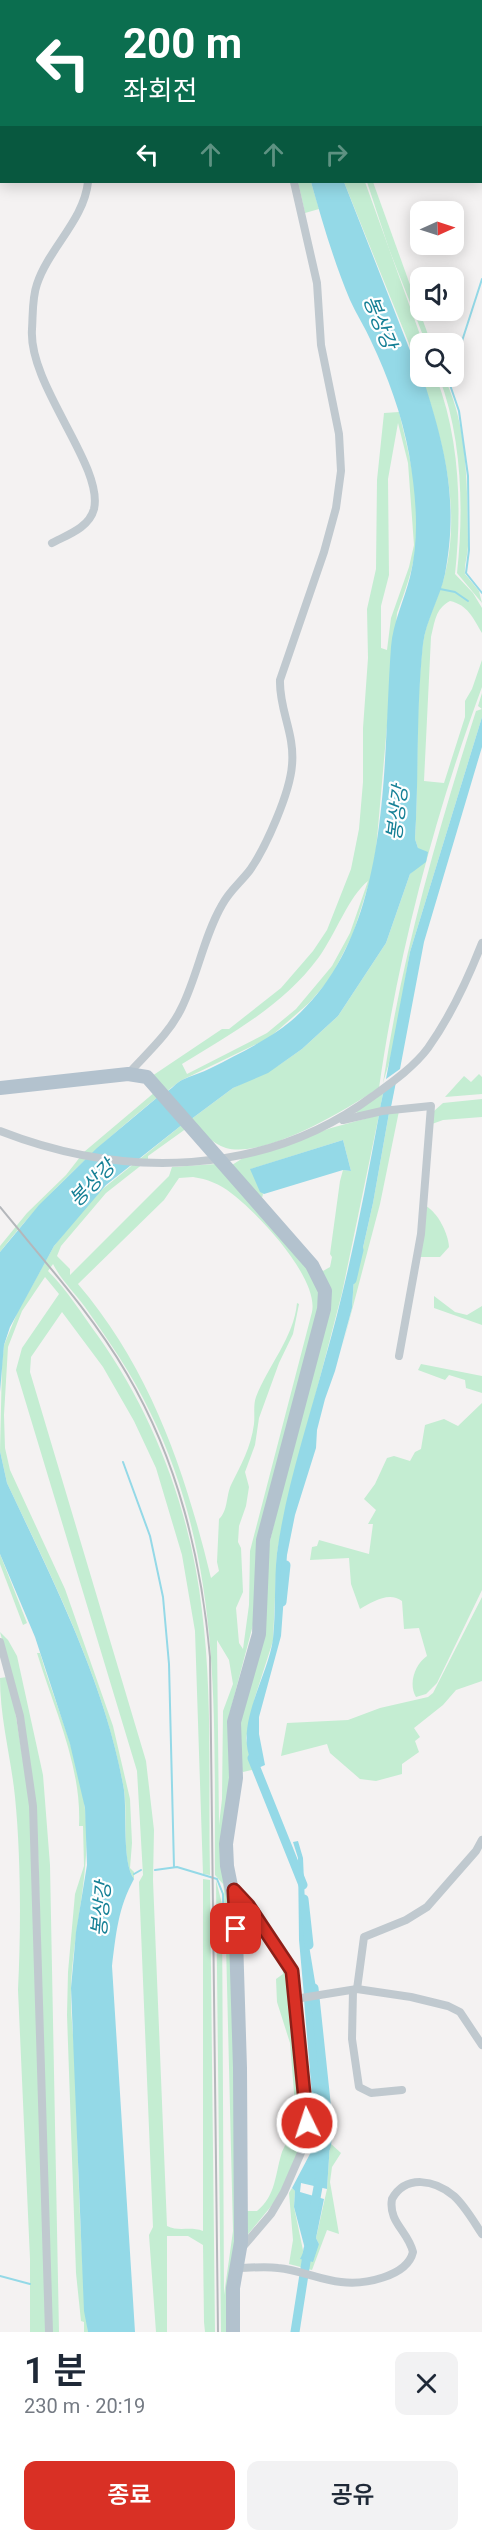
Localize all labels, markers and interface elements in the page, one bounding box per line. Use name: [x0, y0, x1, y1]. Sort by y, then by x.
text: 200 m: [123, 19, 242, 68]
icon: left: [24, 24, 102, 102]
text: 좌회전: [123, 75, 198, 107]
icon: left: [131, 138, 164, 171]
icon: ahead: [194, 138, 227, 171]
icon: ahead: [257, 138, 290, 171]
icon: right: [320, 138, 353, 171]
north arrow: [410, 201, 464, 255]
map controls: [410, 201, 464, 387]
button: sound: [410, 267, 464, 321]
water label: 봉상강: [359, 292, 402, 354]
button: search: [410, 333, 464, 387]
water label: 봉상강: [382, 782, 413, 842]
water label: 봉상강: [64, 1153, 122, 1211]
water label: 봉상강: [87, 1878, 116, 1938]
pin: [210, 1903, 261, 1954]
icon: arrive: [219, 1912, 252, 1945]
position arrow: [275, 2091, 339, 2155]
text: 1 분: [24, 2350, 87, 2392]
button: close: [395, 2352, 458, 2415]
text: 230 m · 20:19: [24, 2394, 145, 2418]
button: 종료: [24, 2461, 235, 2530]
button: 공유: [247, 2461, 458, 2530]

